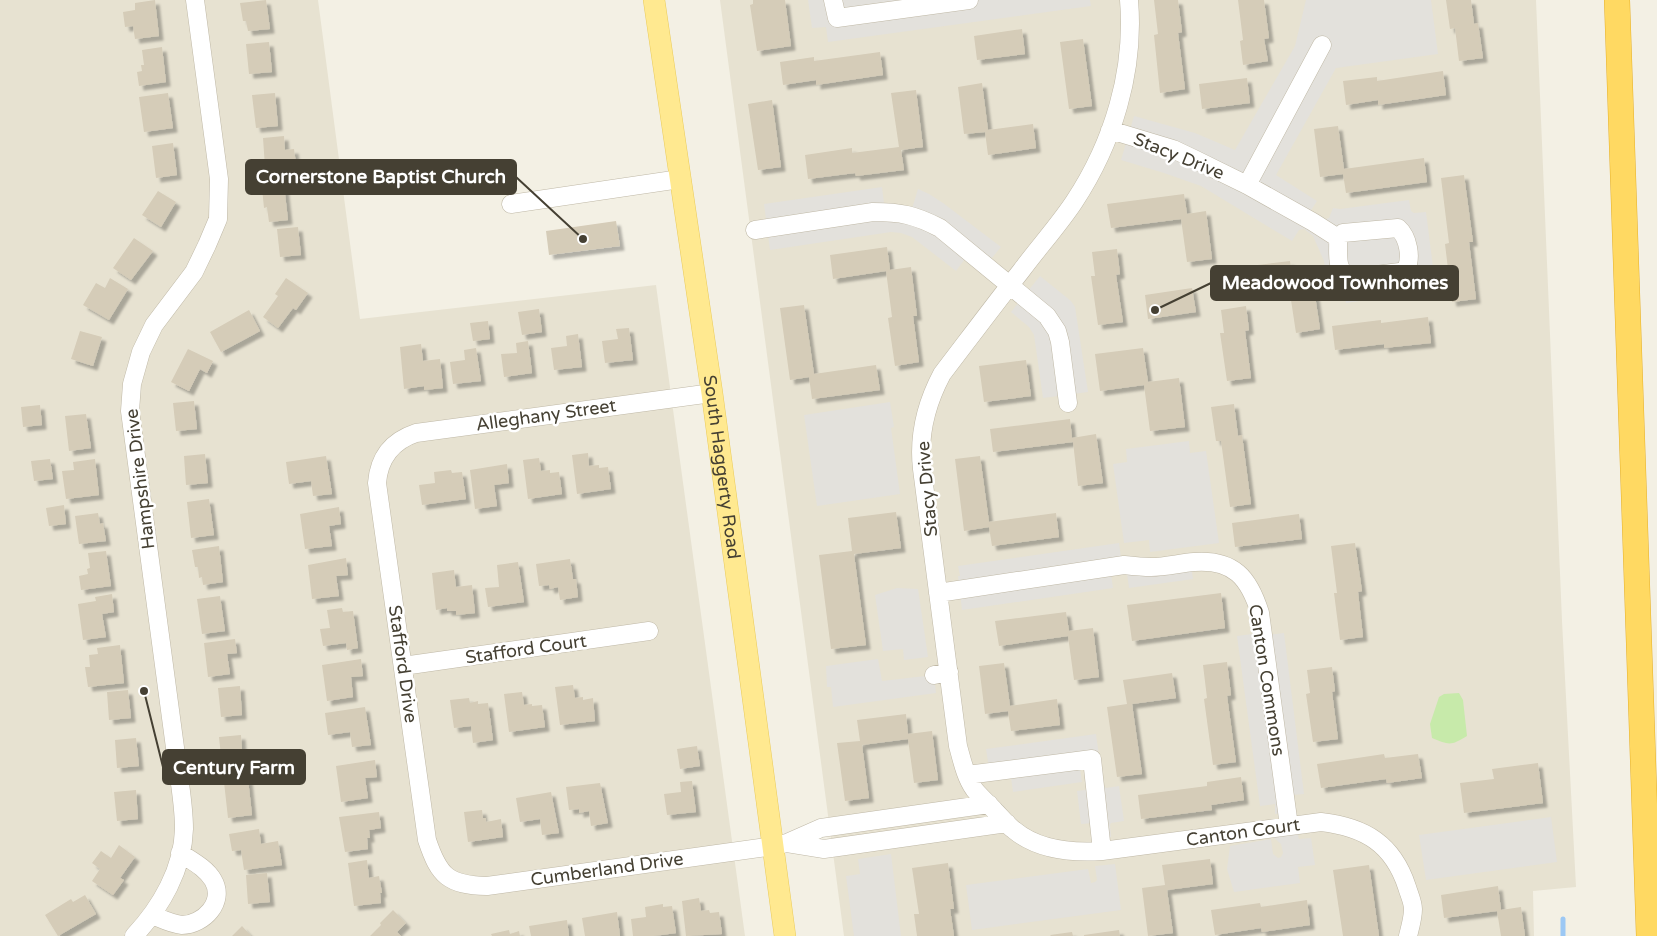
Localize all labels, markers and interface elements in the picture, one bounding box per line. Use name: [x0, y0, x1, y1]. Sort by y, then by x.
street label: Stacy Drive: [1130, 128, 1228, 184]
callout: Cornerstone Baptist Church: [246, 160, 516, 194]
text: Cornerstone Baptist Church: [256, 166, 506, 189]
callout: Meadowood Townhomes: [1211, 266, 1458, 300]
text: Meadowood Townhomes: [1222, 272, 1448, 294]
street label: South Haggerty Road: [698, 374, 745, 560]
street label: Alleghany Street: [474, 394, 618, 436]
street label: Hampshire Drive: [120, 407, 160, 551]
street label: Stacy Drive: [912, 440, 942, 538]
street label: Canton Commons: [1244, 602, 1290, 758]
street label: Stafford Drive: [384, 604, 422, 724]
street label: Stafford Court: [464, 630, 588, 668]
callout: Century Farm: [163, 750, 305, 784]
text: Century Farm: [173, 757, 295, 780]
street label: Canton Court: [1185, 813, 1301, 851]
street label: Cumberland Drive: [529, 847, 685, 891]

